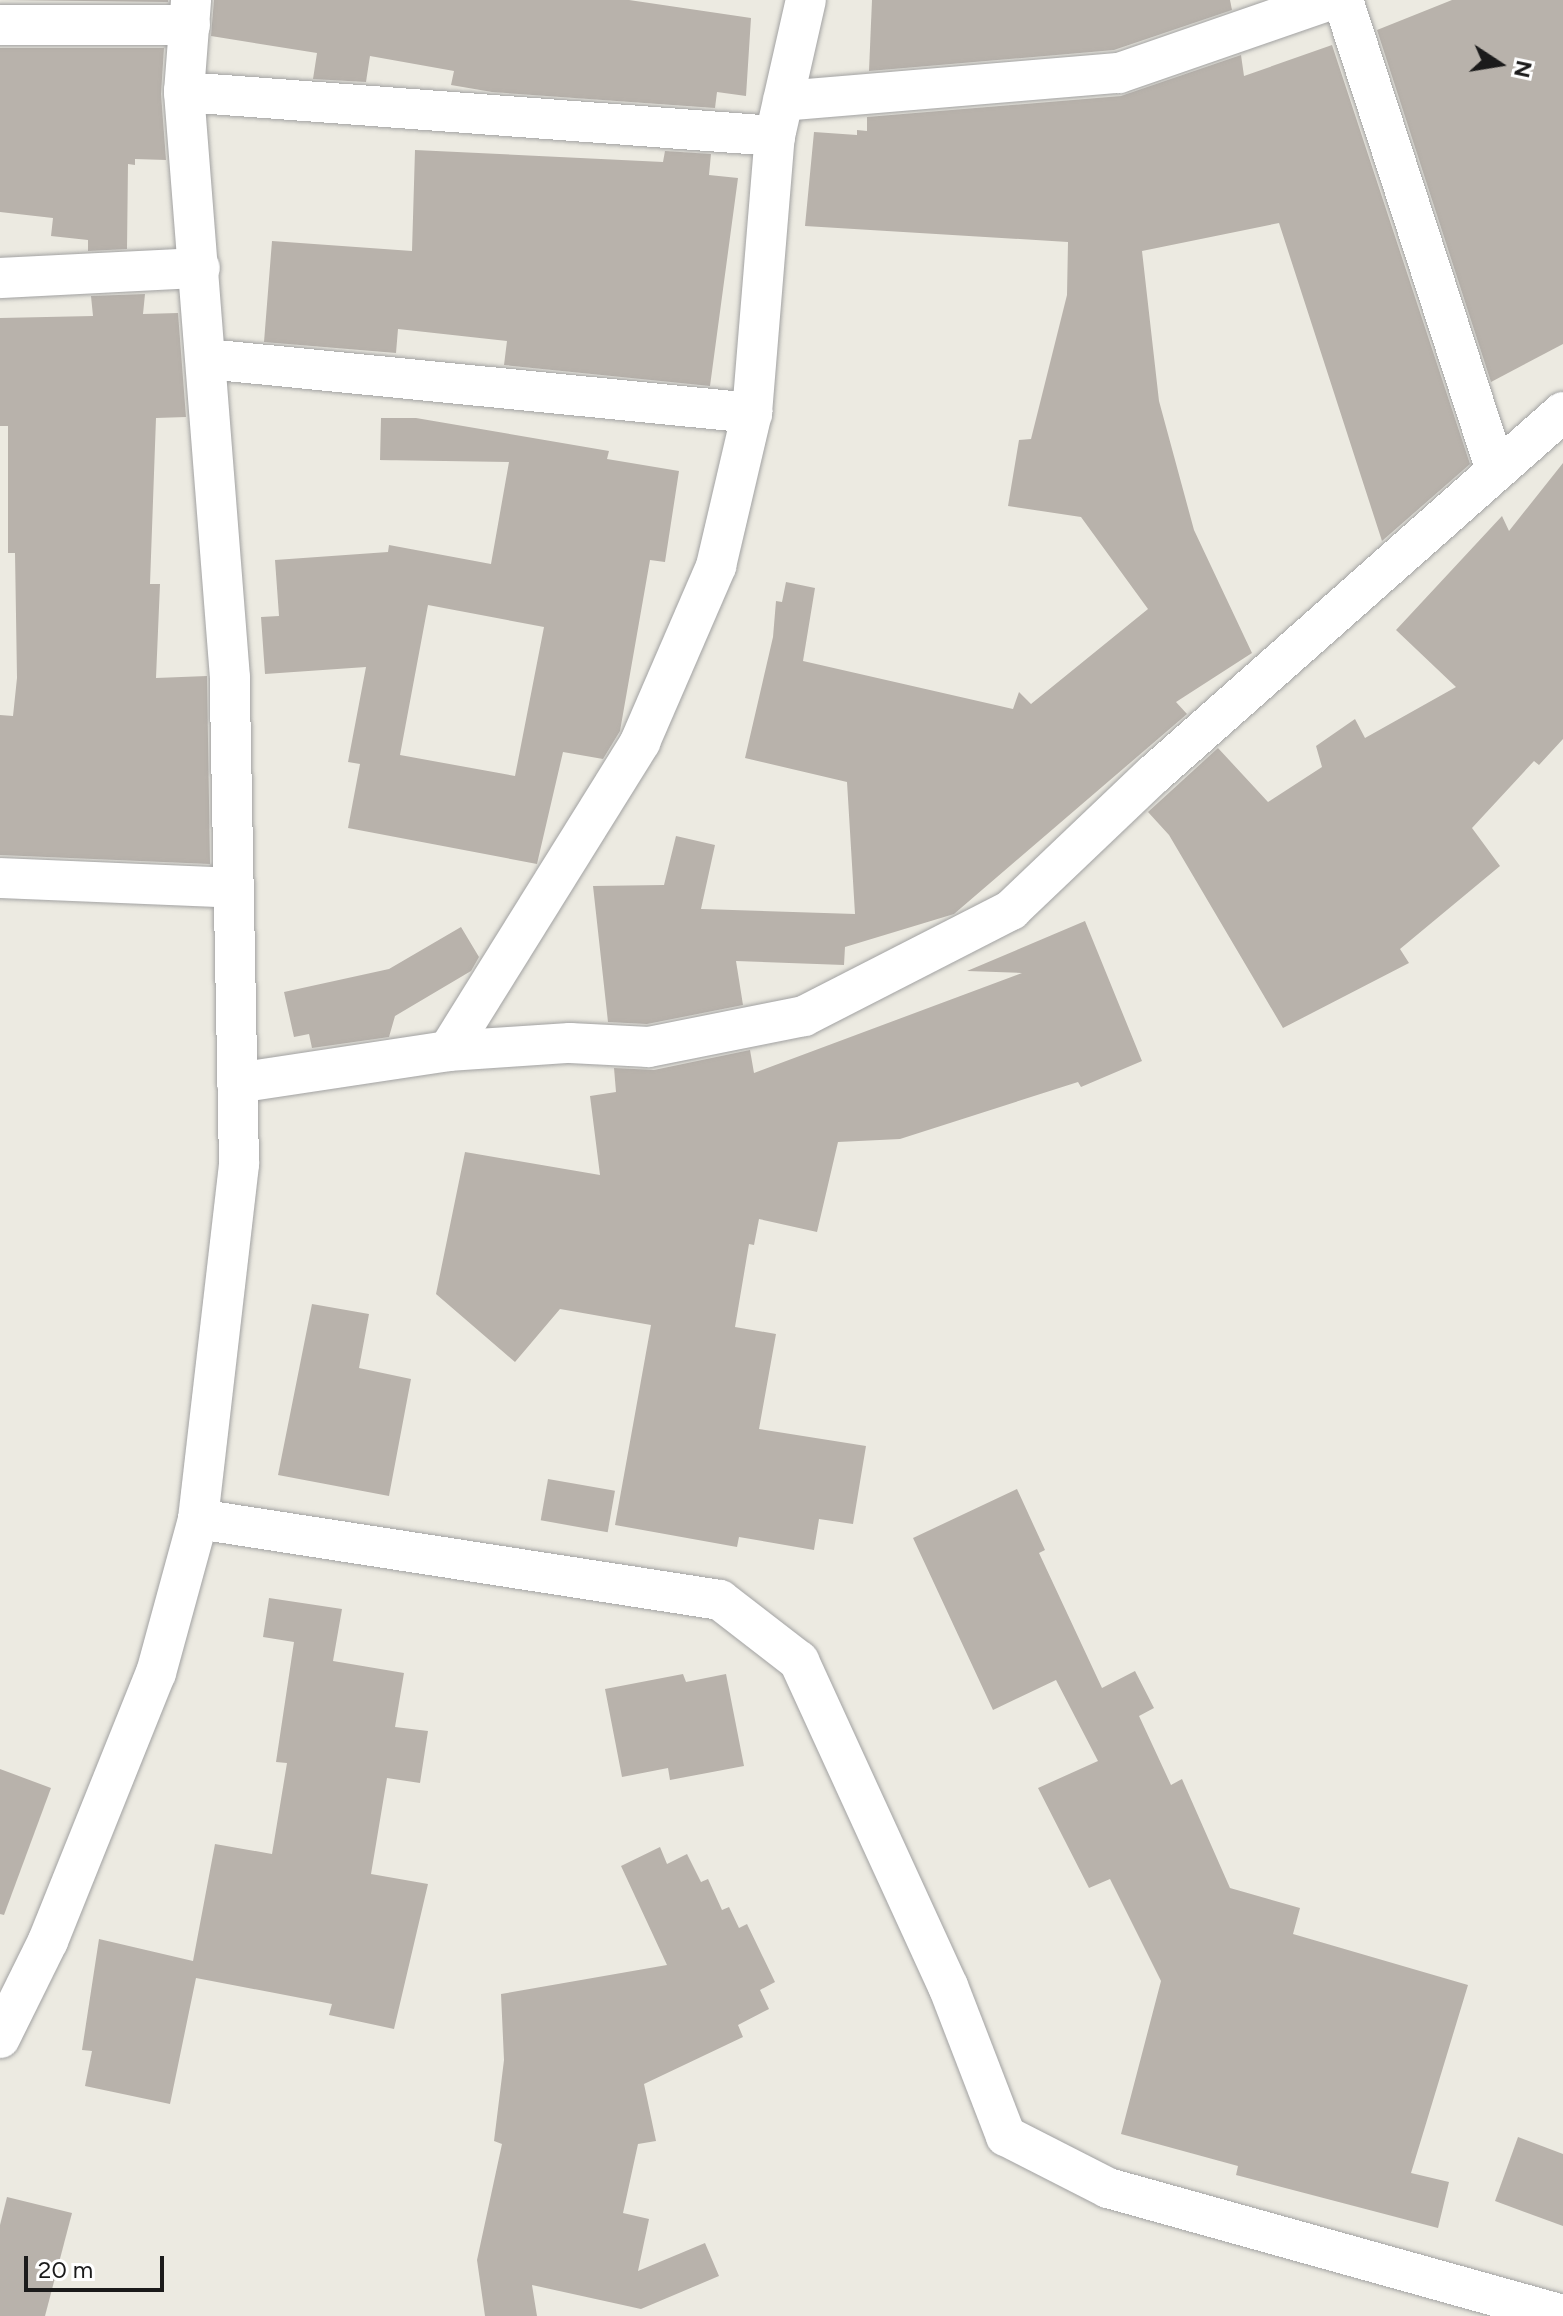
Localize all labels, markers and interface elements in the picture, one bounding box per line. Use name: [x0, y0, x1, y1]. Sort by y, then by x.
north arrow: [1459, 24, 1539, 104]
text: N: [1508, 58, 1538, 80]
scale bar: [28, 2240, 168, 2290]
text: 20 m: [38, 2255, 93, 2284]

